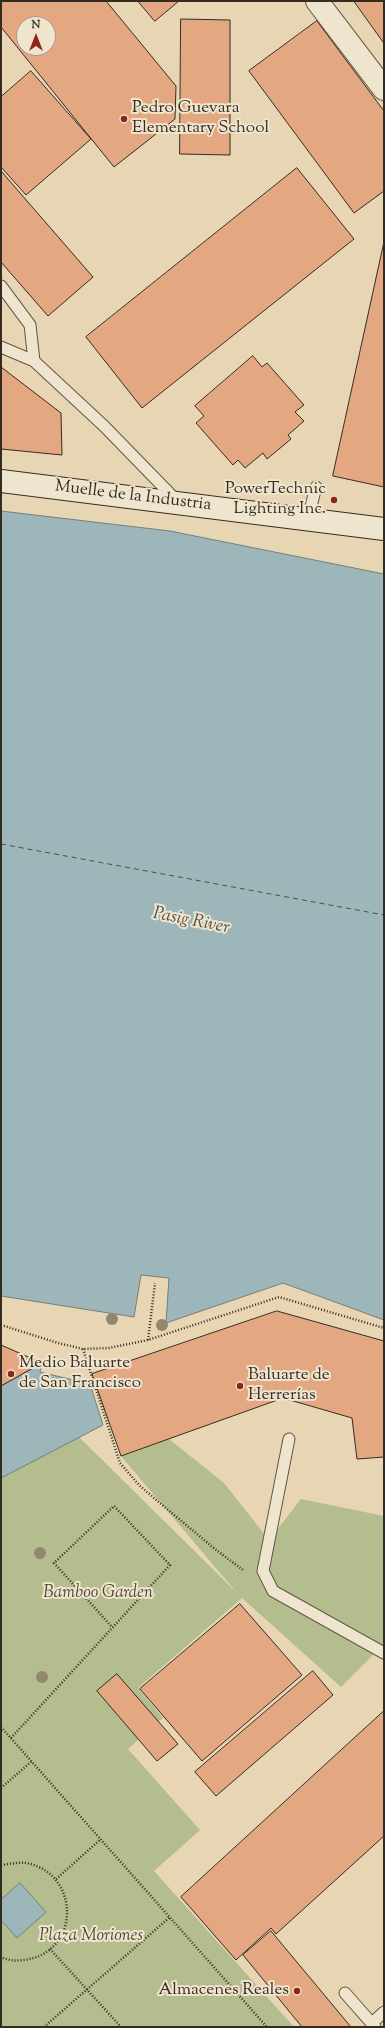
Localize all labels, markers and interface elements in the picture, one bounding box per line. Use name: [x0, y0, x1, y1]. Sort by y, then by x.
north arrow: [16, 16, 56, 56]
text: N: [32, 17, 40, 33]
place label: Pedro Guevara Elementary School: [132, 99, 269, 139]
marker: Pedro Guevara Elementary School: [119, 114, 129, 124]
street label: Muelle de la Industria: [54, 477, 212, 517]
place label: PowerTechnic Lighting Inc.: [225, 480, 326, 520]
marker: PowerTechnic Lighting Inc.: [329, 495, 339, 505]
water label: Pasig River: [151, 904, 231, 940]
place label: Medio Baluarte de San Francisco: [19, 1354, 141, 1394]
place label: Baluarte de Herrerías: [248, 1366, 330, 1406]
marker: Medio Baluarte de San Francisco: [6, 1369, 16, 1379]
marker: Baluarte de Herrerías: [235, 1381, 245, 1391]
park label: Bamboo Garden: [43, 1584, 153, 1604]
park label: Plaza Moriones: [39, 1927, 143, 1947]
place label: Almacenes Reales: [158, 1981, 289, 2001]
marker: Almacenes Reales: [292, 1986, 302, 1996]

